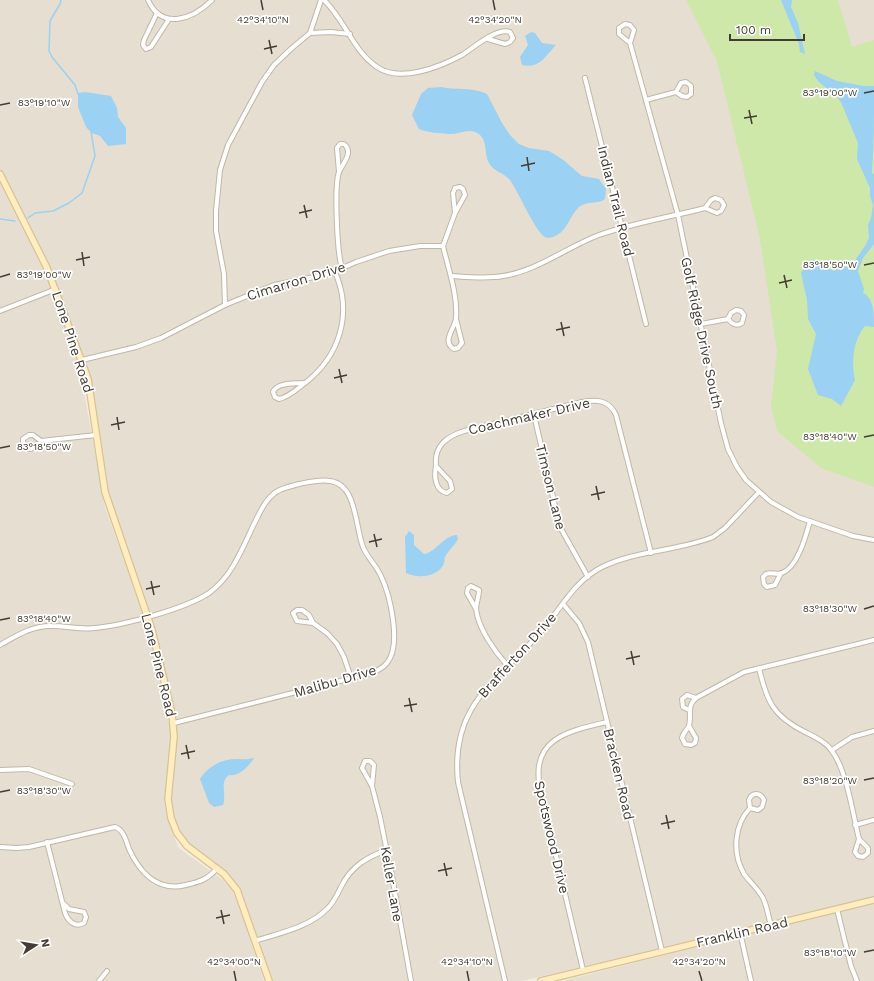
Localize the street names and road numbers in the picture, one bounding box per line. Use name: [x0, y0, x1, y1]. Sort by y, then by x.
street label: Indian Trail Road: [594, 144, 638, 258]
street label: Golf Ridge Drive South: [678, 256, 726, 410]
street label: Cimarron Drive: [245, 258, 347, 304]
street label: Lone Pine Road: [49, 289, 97, 395]
street label: Coachmaker Drive: [467, 394, 591, 438]
street label: Timson Lane: [533, 443, 569, 531]
street label: Brafferton Drive: [475, 609, 559, 701]
street label: Lone Pine Road: [138, 612, 180, 718]
street label: Malibu Drive: [292, 662, 378, 700]
street label: Bracken Road: [601, 726, 637, 822]
street label: Spotswood Drive: [531, 779, 573, 895]
street label: Keller Lane: [377, 845, 407, 923]
street label: Franklin Road: [695, 914, 789, 950]

